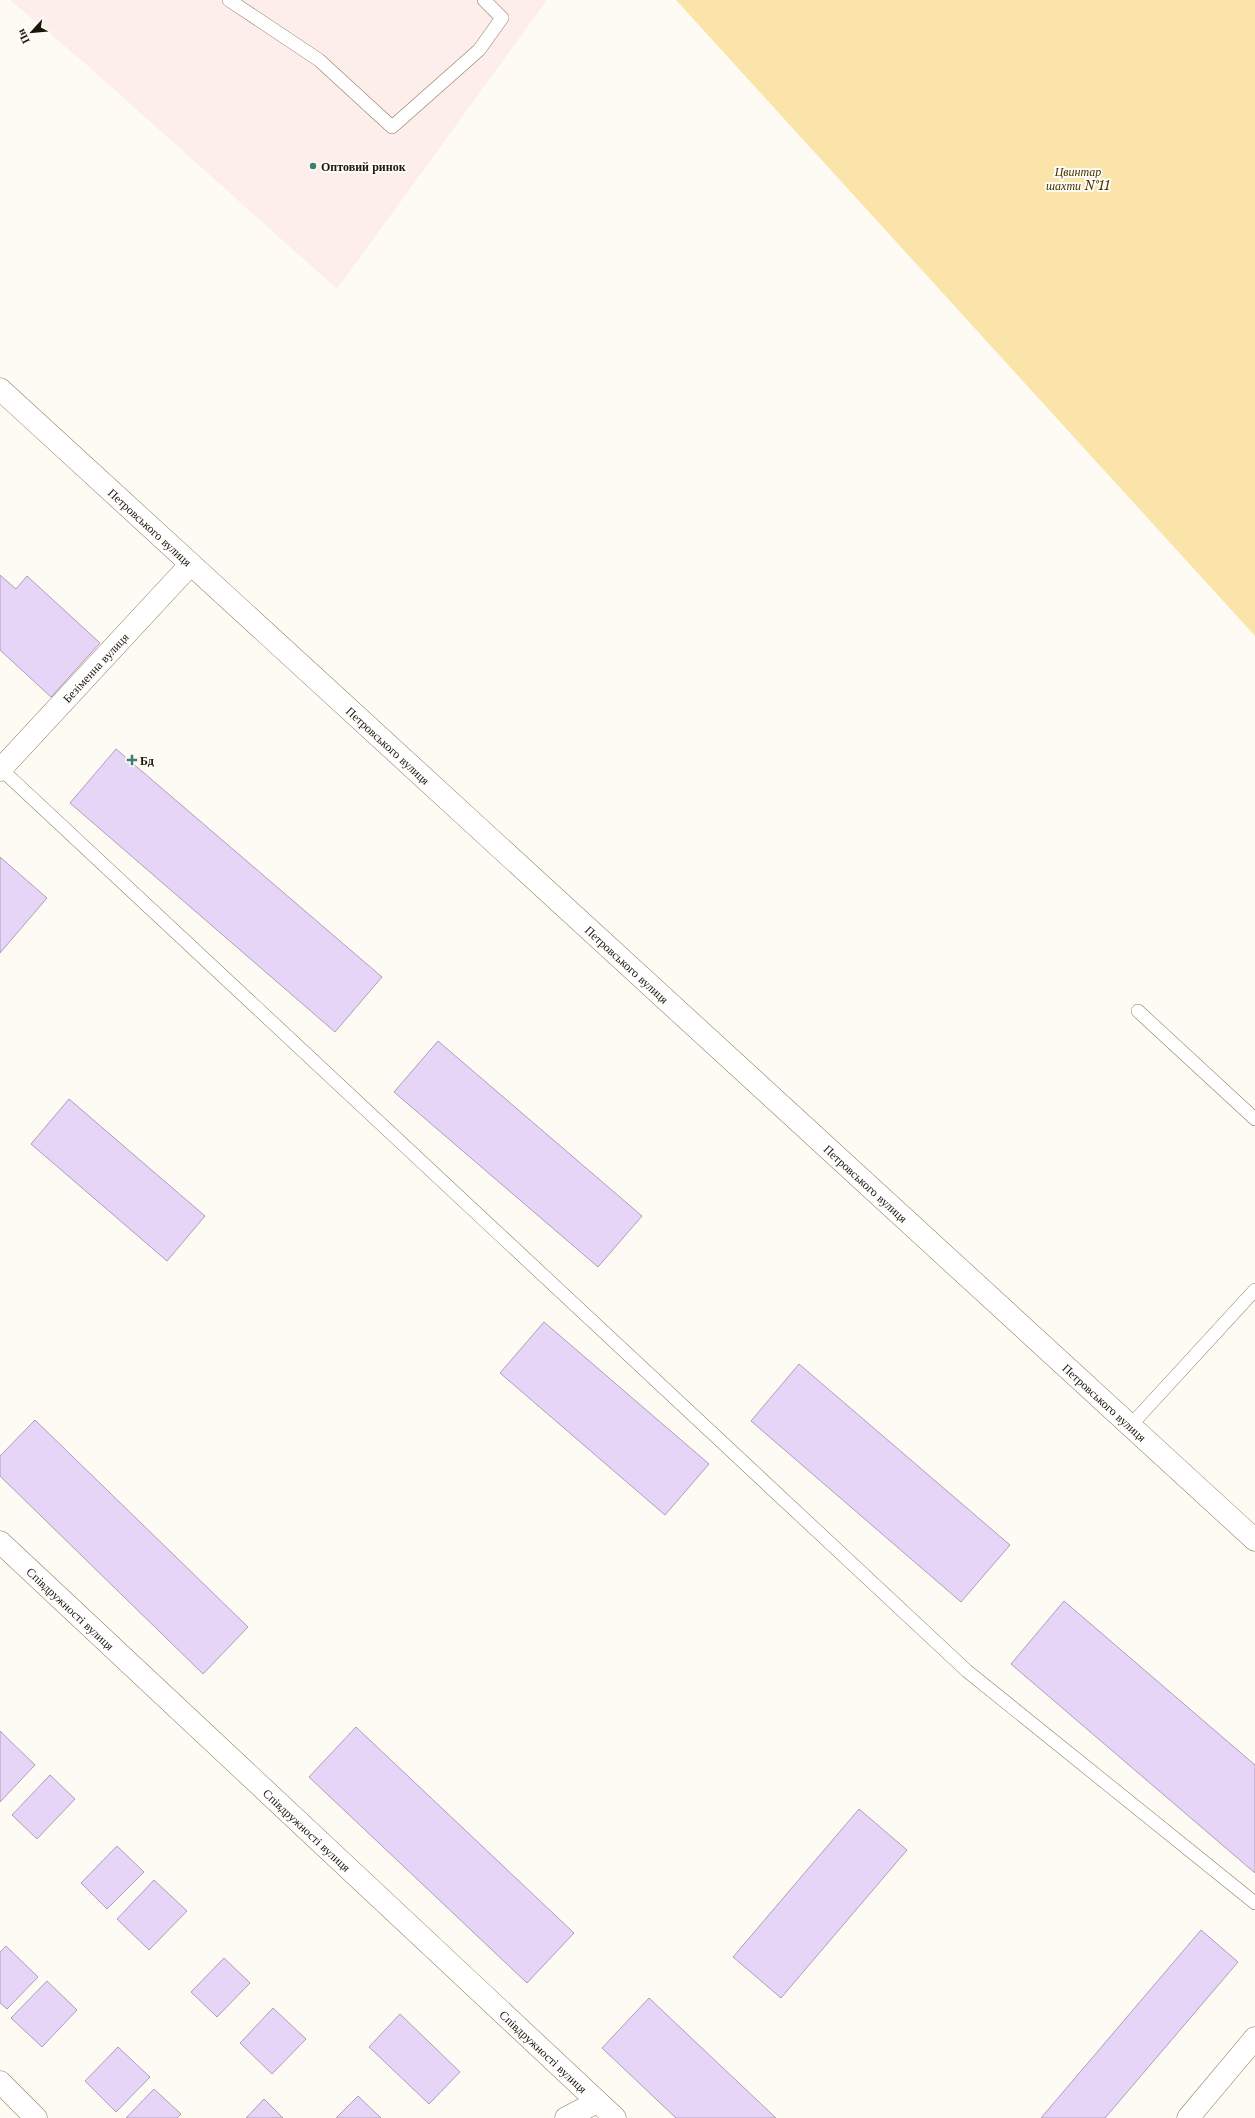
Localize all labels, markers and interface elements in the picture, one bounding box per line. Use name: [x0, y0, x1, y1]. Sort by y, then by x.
north arrow: [12, 12, 52, 52]
text: Пн: [13, 26, 33, 46]
place label: Оптовий ринок: [321, 159, 406, 174]
marker: Оптовий ринок: [308, 161, 318, 171]
park label: Цвинтар шахти №11: [1046, 164, 1110, 193]
street label: Петровського вулиця: [105, 485, 196, 569]
street label: Безіменна вулиця: [59, 629, 132, 705]
street label: Петровського вулиця: [343, 703, 434, 788]
place label: Бд: [140, 753, 154, 768]
marker: Бд: [127, 755, 137, 765]
street label: Петровського вулиця: [582, 922, 672, 1007]
street label: Петровського вулиця: [821, 1141, 911, 1226]
street label: Петровського вулиця: [1060, 1360, 1150, 1445]
street label: Співдружності вулиця: [24, 1564, 118, 1653]
street label: Співдружності вулиця: [260, 1785, 355, 1875]
street label: Співдружності вулиця: [497, 2007, 591, 2096]

